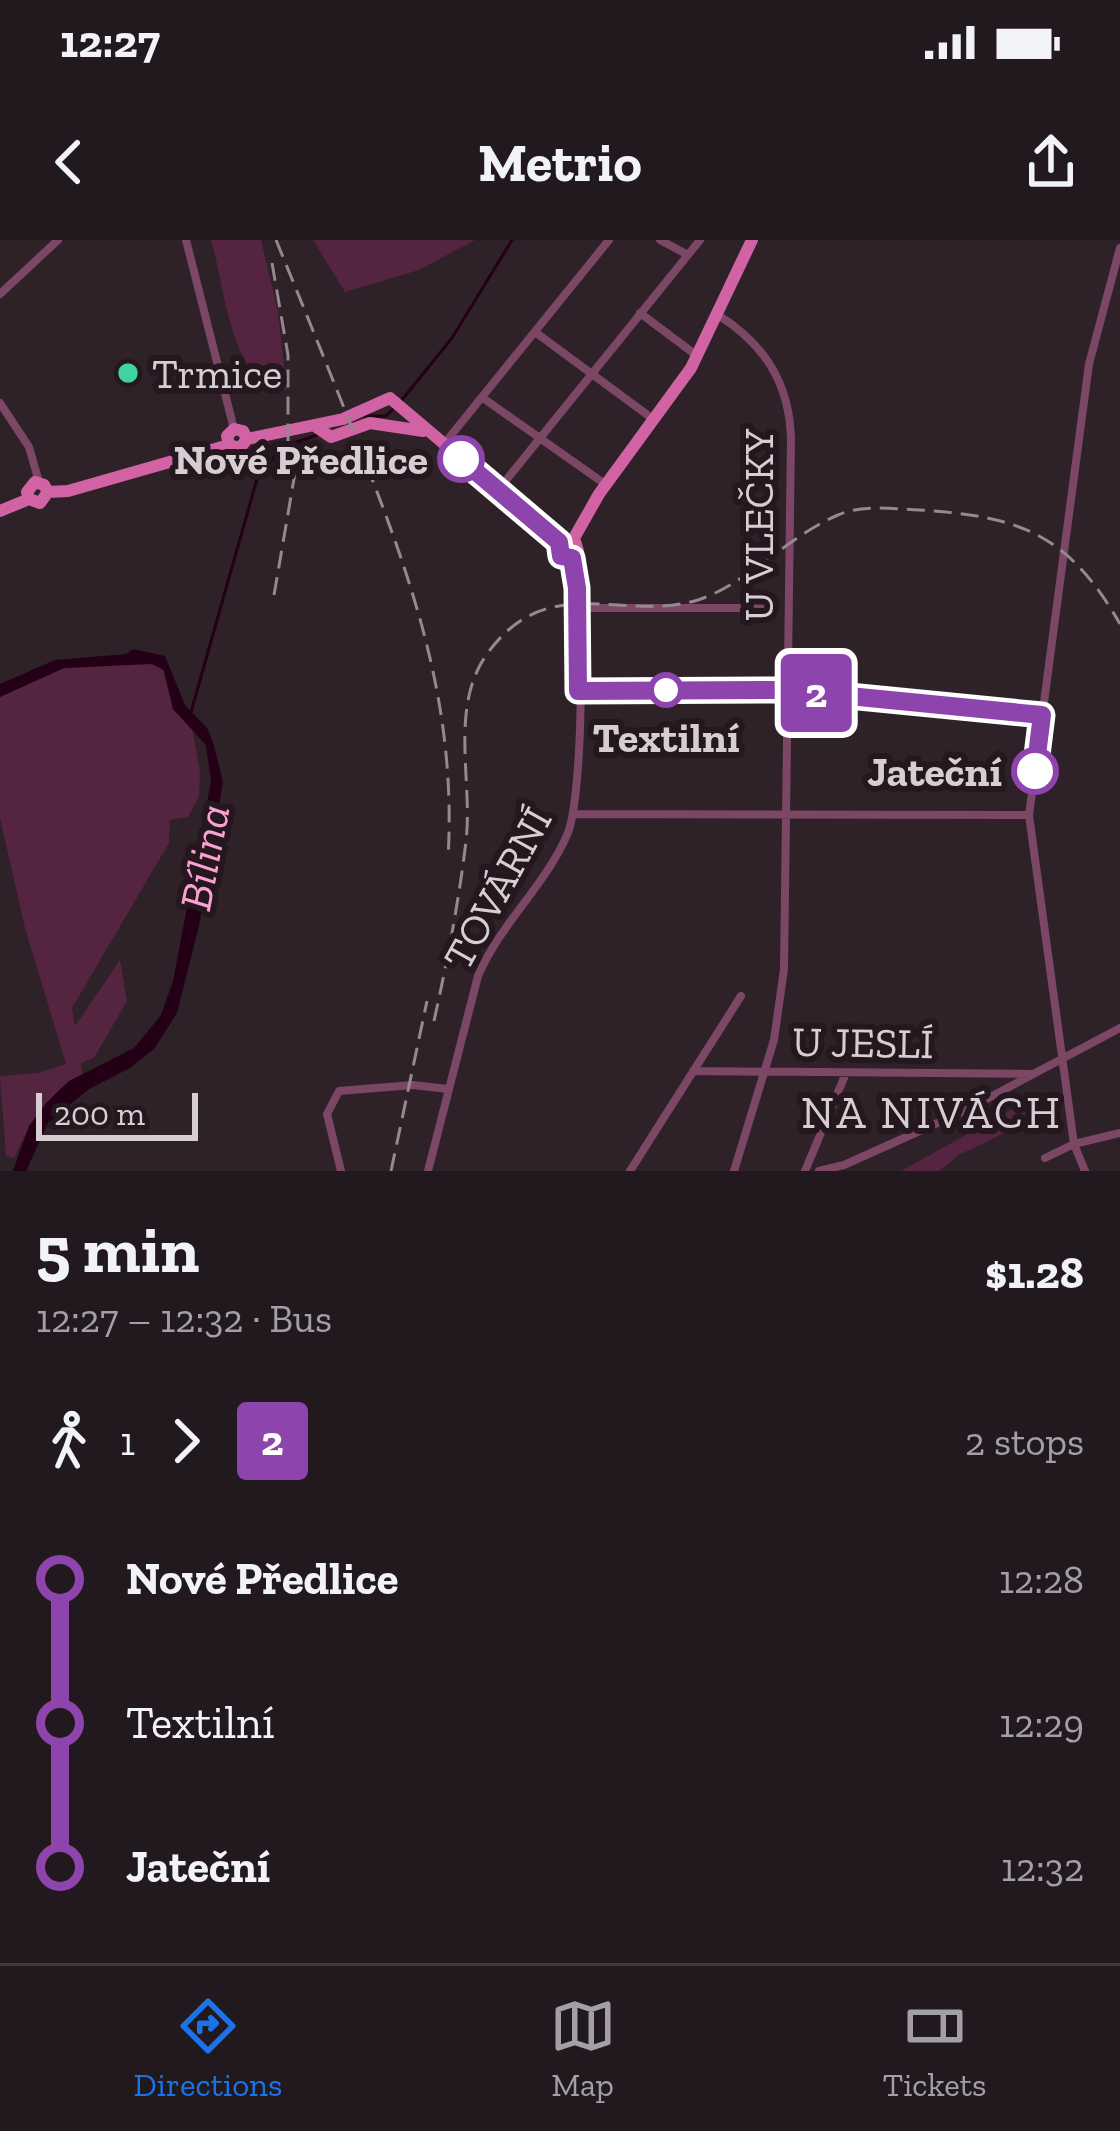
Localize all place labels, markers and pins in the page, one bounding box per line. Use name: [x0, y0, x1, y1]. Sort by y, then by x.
place label: Trmice: [152, 348, 282, 399]
marker: Trmice: [115, 360, 141, 386]
place label: Nové Předlice: [174, 434, 428, 485]
marker: Nové Předlice: [439, 437, 483, 481]
marker: Textilní: [650, 674, 682, 706]
place label: Textilní: [592, 712, 740, 763]
place label: Jateční: [867, 746, 1002, 797]
marker: Jateční: [1013, 749, 1057, 793]

